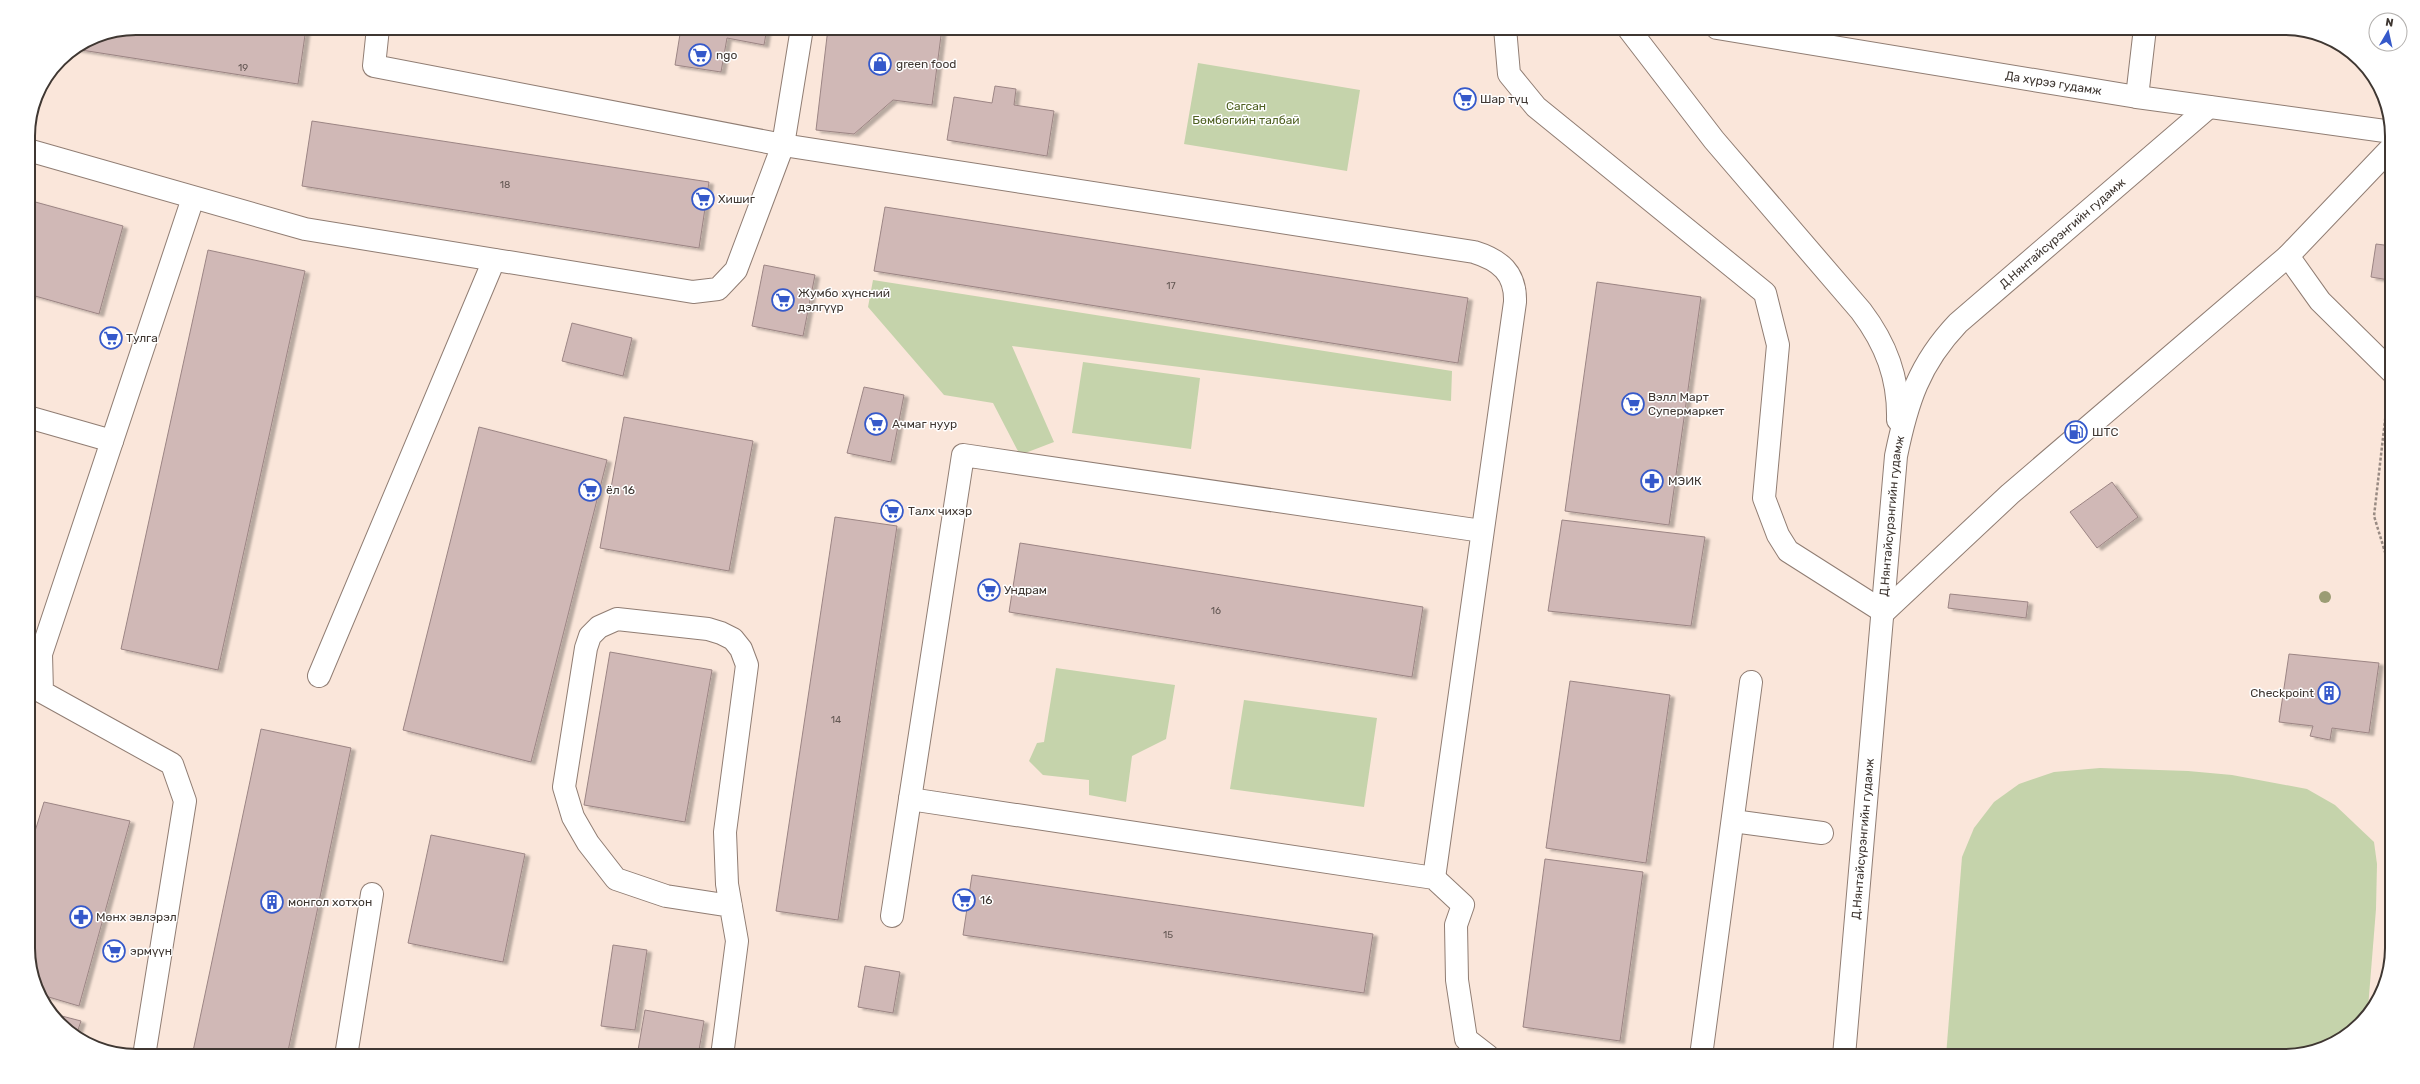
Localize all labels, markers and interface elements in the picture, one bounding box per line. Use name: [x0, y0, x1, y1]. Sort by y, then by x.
north arrow: [2368, 12, 2408, 52]
text: N: [2385, 16, 2394, 30]
supermarket icon: ngo: [687, 42, 713, 68]
place label: ngo: [716, 48, 737, 62]
shop icon: green food: [867, 51, 893, 77]
place label: green food: [896, 57, 956, 71]
house number: 19: [238, 62, 248, 74]
street label: Да хүрээ гудамж: [2004, 68, 2103, 98]
supermarket icon: Шар түц: [1452, 86, 1478, 112]
place label: Шар түц: [1480, 92, 1529, 106]
park label: Сагсан Бөмбөгийн талбай: [1192, 99, 1300, 127]
street label: Д.Нянтайсүрэнгийн гудамж: [1997, 175, 2128, 291]
house number: 18: [500, 179, 510, 191]
supermarket icon: Хишиг: [690, 186, 716, 212]
place label: Хишиг: [718, 192, 756, 206]
house number: 17: [1166, 280, 1176, 292]
place label: Жумбо хүнсний дэлгүүр: [798, 286, 890, 314]
supermarket icon: Жумбо хүнсний дэлгүүр: [770, 287, 796, 313]
supermarket icon: Тулга: [98, 325, 124, 351]
place label: Тулга: [126, 331, 158, 345]
place label: Вэлл Март Супермаркет: [1648, 390, 1725, 418]
supermarket icon: Вэлл Март Супермаркет: [1620, 391, 1646, 417]
supermarket icon: Ачмаг нуур: [863, 411, 889, 437]
place label: Ачмаг нуур: [892, 417, 957, 431]
fuel station icon: ШТС: [2063, 419, 2089, 445]
place label: ШТС: [2092, 425, 2118, 439]
street label: Д.Нянтайсүрэнгийн гудамж: [1877, 434, 1907, 597]
pharmacy icon: МЭИК: [1639, 468, 1665, 494]
place label: МЭИК: [1668, 474, 1702, 488]
supermarket icon: ёл 16: [577, 477, 603, 503]
place label: ёл 16: [606, 483, 635, 497]
supermarket icon: Талх чихэр: [879, 498, 905, 524]
place label: Талх чихэр: [908, 504, 972, 518]
supermarket icon: Ундрам: [976, 577, 1002, 603]
place label: Ундрам: [1004, 583, 1047, 597]
house number: 16: [1211, 605, 1221, 617]
building icon: Checkpoint: [2316, 680, 2342, 706]
place label: Checkpoint: [2250, 686, 2314, 700]
house number: 14: [831, 714, 841, 726]
street label: Д.Нянтайсүрэнгийн гудамж: [1849, 757, 1877, 920]
supermarket icon: 16: [951, 887, 977, 913]
building icon: монгол хотхон: [259, 889, 285, 915]
place label: 16: [980, 893, 992, 907]
place label: монгол хотхон: [288, 895, 372, 909]
pharmacy icon: Мөнх эвлэрэл: [68, 904, 94, 930]
place label: Мөнх эвлэрэл: [96, 910, 177, 924]
house number: 15: [1163, 929, 1173, 941]
supermarket icon: эрмүүн: [101, 938, 127, 964]
place label: эрмүүн: [130, 944, 172, 958]

